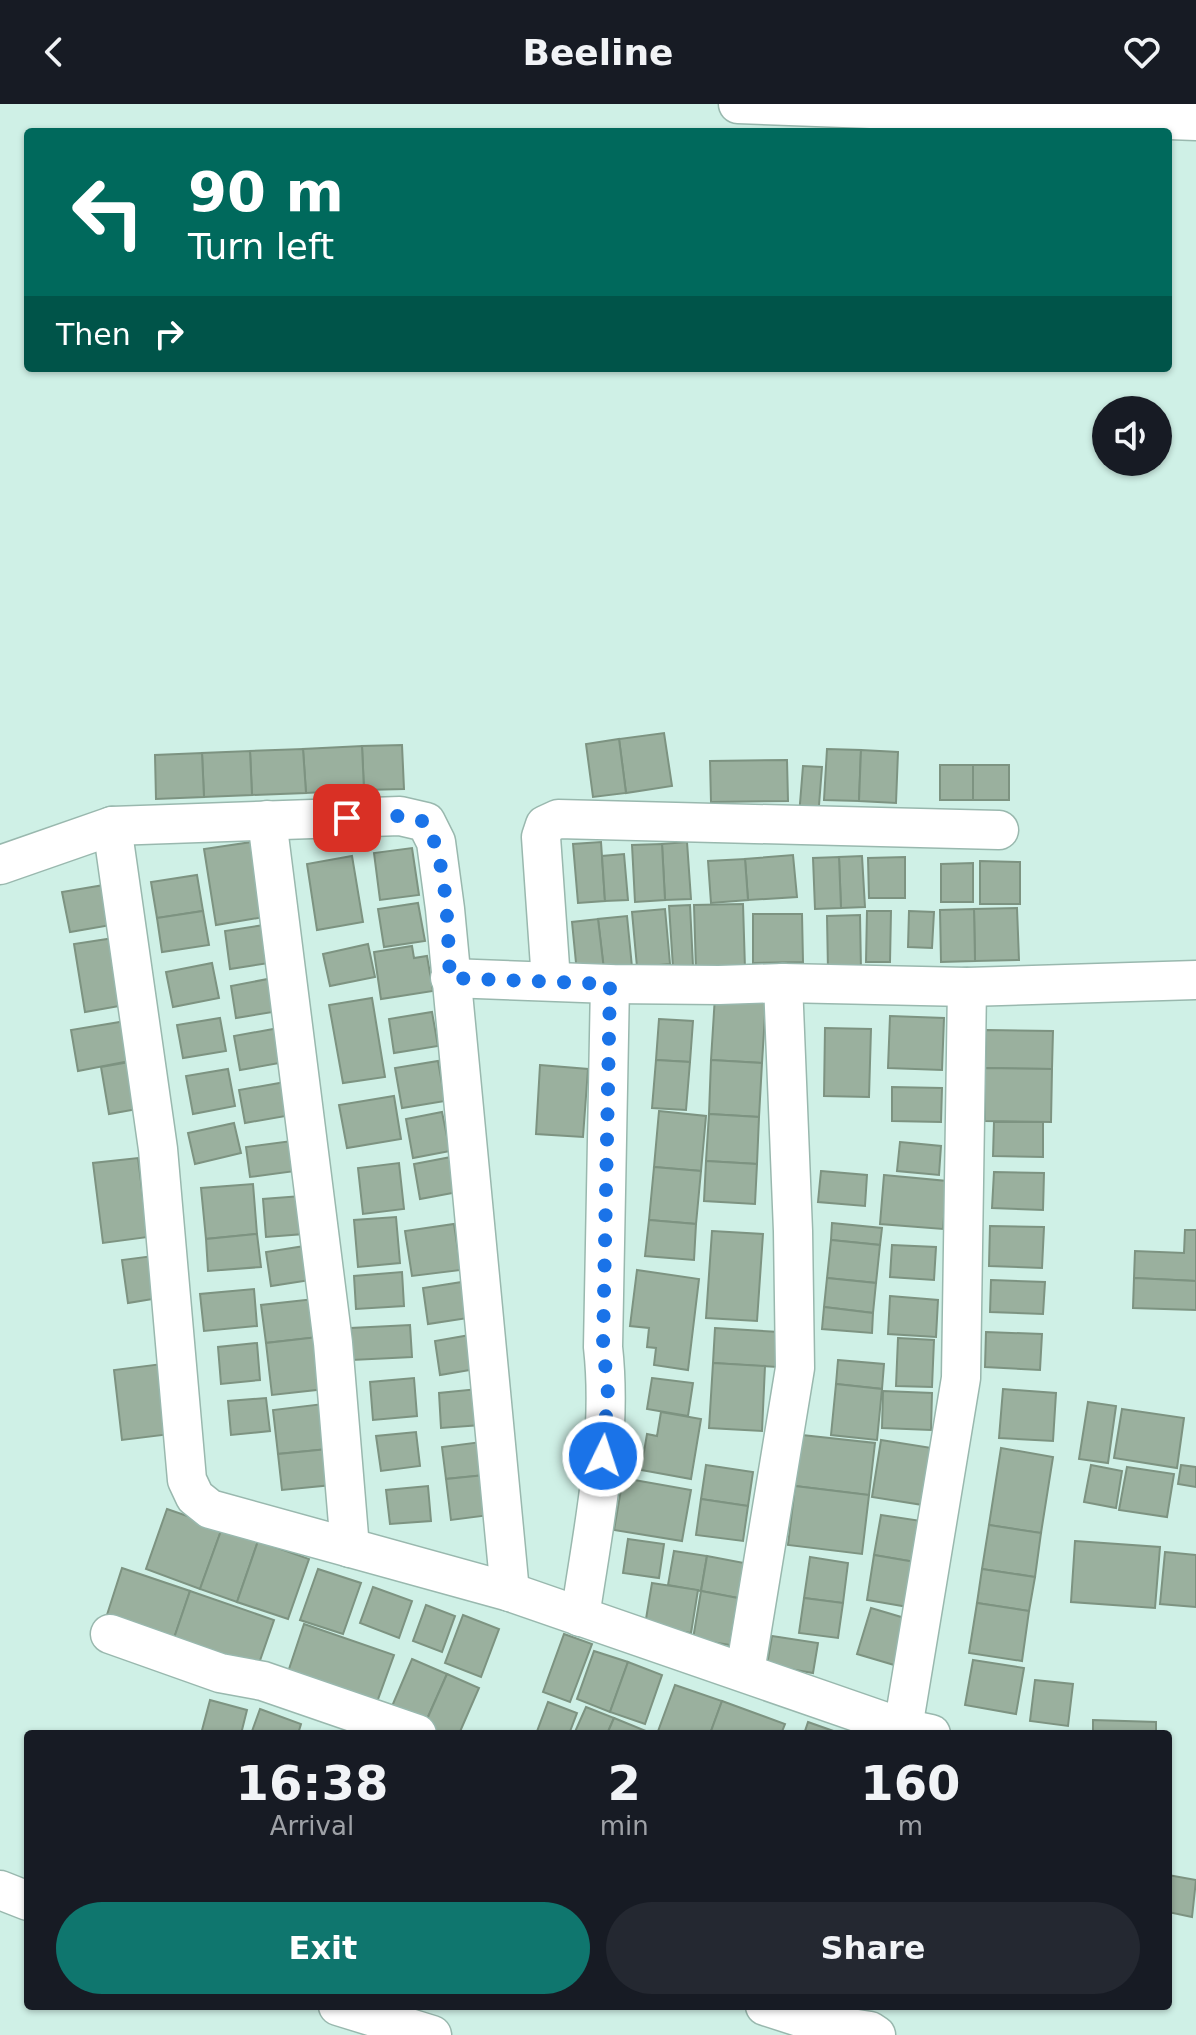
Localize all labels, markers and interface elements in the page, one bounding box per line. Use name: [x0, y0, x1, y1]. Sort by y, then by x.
icon: back: [32, 30, 76, 74]
icon: heart: [1120, 30, 1164, 74]
text: Beeline: [523, 32, 674, 73]
text: 90 m: [188, 159, 344, 224]
icon: left: [56, 160, 160, 264]
text: Turn left: [188, 226, 334, 267]
icon: right: [147, 312, 191, 356]
text: Then: [56, 317, 131, 352]
map controls: [1092, 396, 1172, 476]
button: sound: [1092, 396, 1172, 476]
pin: [313, 784, 381, 852]
icon: arrive: [325, 796, 369, 840]
position arrow: [561, 1414, 645, 1498]
text: 16:38: [235, 1755, 388, 1811]
text: 2: [608, 1755, 641, 1811]
text: 160: [860, 1755, 960, 1811]
text: Arrival: [270, 1811, 354, 1841]
text: min: [600, 1811, 649, 1841]
text: m: [898, 1811, 923, 1841]
button: Exit: [56, 1902, 590, 1994]
button: Share: [606, 1902, 1140, 1994]

